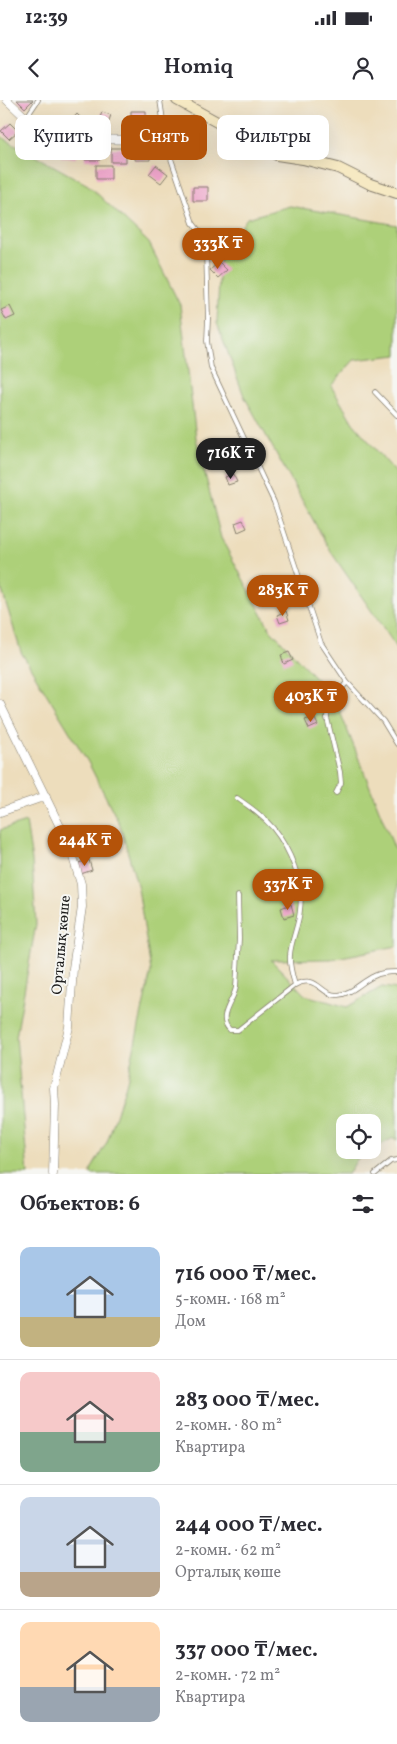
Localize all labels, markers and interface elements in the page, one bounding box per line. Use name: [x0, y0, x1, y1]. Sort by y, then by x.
text: 12:39: [25, 5, 68, 31]
text: Homiq: [164, 52, 233, 83]
icon: back: [20, 54, 48, 82]
icon: person: [349, 54, 377, 82]
chip: Купить: [15, 115, 111, 160]
chip: Снять: [121, 115, 207, 160]
chip: Фильтры: [217, 115, 329, 160]
pin: 333K ₸: [177, 228, 259, 270]
text: 333K ₸: [193, 233, 243, 255]
pin: 716K ₸: [190, 438, 272, 480]
text: 716K ₸: [207, 443, 255, 465]
pin: 283K ₸: [242, 574, 324, 617]
text: 283K ₸: [258, 580, 308, 602]
pin: 403K ₸: [270, 680, 352, 723]
text: 403K ₸: [285, 686, 337, 708]
pin: 244K ₸: [44, 824, 126, 867]
text: 244K ₸: [59, 830, 111, 852]
pin: 337K ₸: [247, 868, 329, 911]
text: 337K ₸: [263, 874, 313, 896]
street label: Орталық көше: [47, 894, 77, 996]
map controls: [336, 1114, 381, 1159]
button: locate: [336, 1114, 381, 1159]
text: Объектов: 6: [20, 1190, 140, 1219]
icon: filters: [349, 1190, 377, 1218]
text: 716 000 ₸/мес.: [175, 1260, 317, 1289]
icon: home: [60, 1267, 120, 1327]
text: 5-комн. · 168 m²: [175, 1289, 286, 1311]
text: Дом: [175, 1311, 206, 1333]
text: 283 000 ₸/мес.: [175, 1386, 320, 1415]
icon: home: [60, 1392, 120, 1452]
text: 2-комн. · 80 m²: [175, 1415, 282, 1437]
text: Квартира: [175, 1437, 245, 1459]
text: 244 000 ₸/мес.: [175, 1511, 323, 1540]
icon: home: [60, 1517, 120, 1577]
text: 2-комн. · 62 m²: [175, 1540, 281, 1562]
text: Орталық көше: [175, 1562, 281, 1584]
text: 337 000 ₸/мес.: [175, 1636, 318, 1665]
icon: home: [60, 1642, 120, 1702]
text: 2-комн. · 72 m²: [175, 1665, 280, 1687]
text: Квартира: [175, 1687, 245, 1709]

